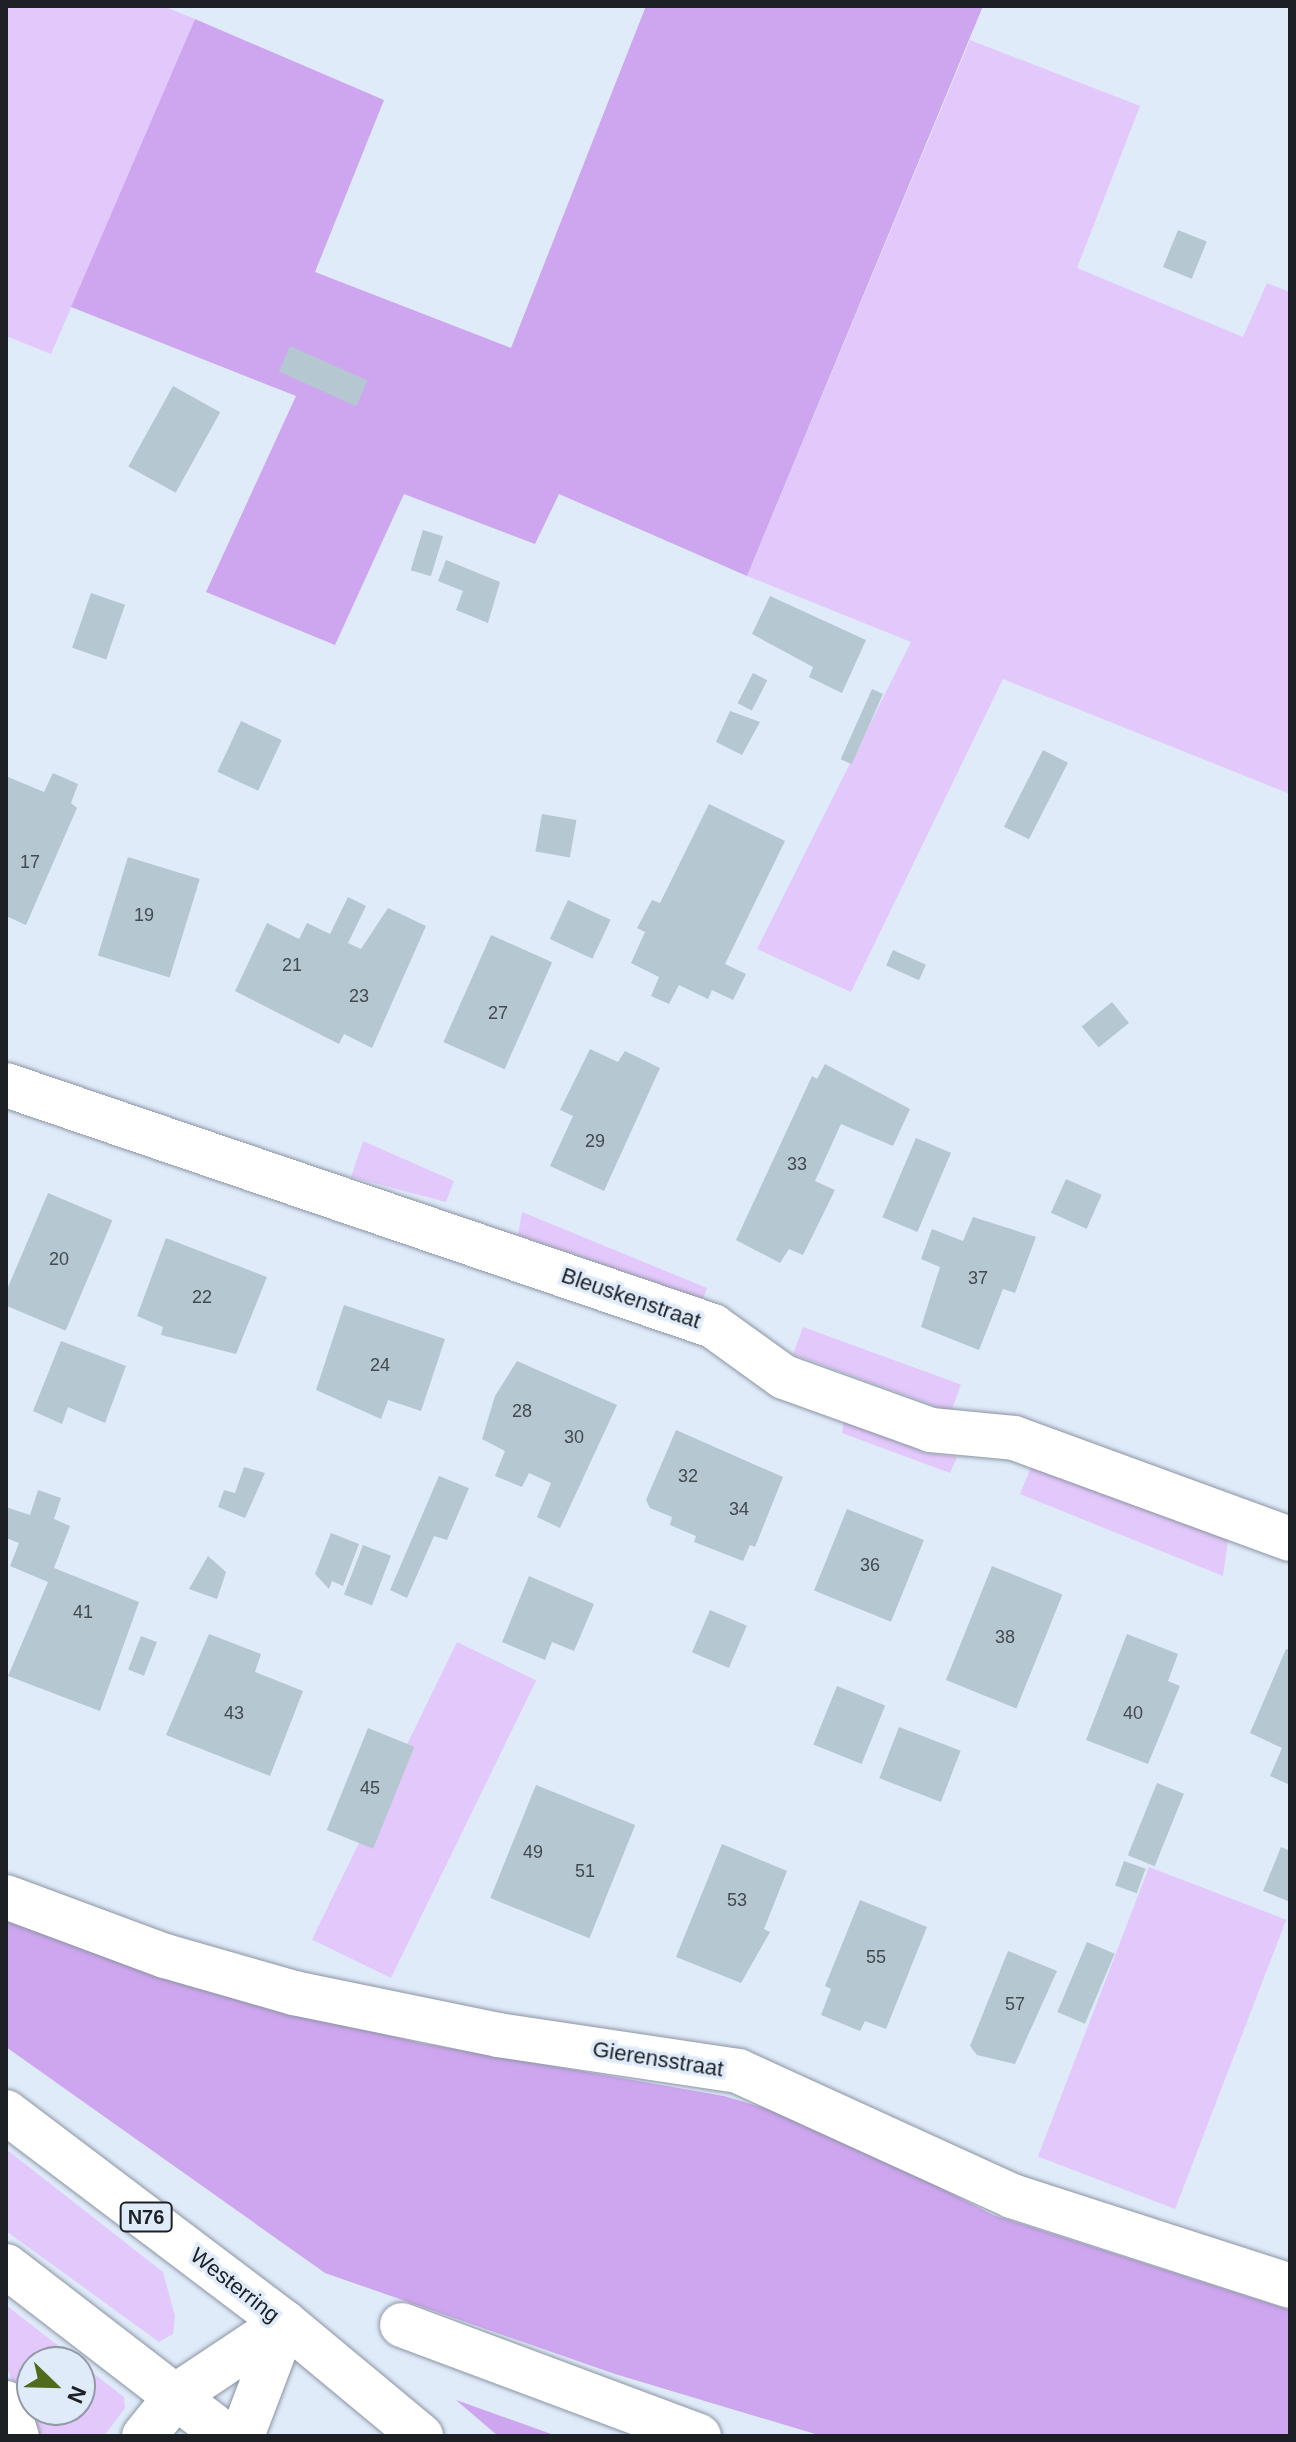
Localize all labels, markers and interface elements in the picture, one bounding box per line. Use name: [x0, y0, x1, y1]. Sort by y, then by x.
house number: 17: [20, 851, 40, 873]
house number: 19: [134, 904, 154, 926]
house number: 21: [282, 954, 302, 976]
house number: 23: [349, 985, 369, 1007]
house number: 27: [488, 1002, 508, 1024]
house number: 29: [585, 1130, 605, 1152]
house number: 33: [787, 1153, 807, 1175]
house number: 20: [49, 1248, 69, 1270]
street label: Bleuskenstraat: [558, 1262, 704, 1334]
house number: 37: [968, 1267, 988, 1289]
house number: 22: [192, 1286, 212, 1308]
house number: 24: [370, 1354, 390, 1376]
house number: 28: [512, 1400, 532, 1422]
house number: 30: [564, 1426, 584, 1448]
house number: 32: [678, 1465, 698, 1487]
house number: 34: [729, 1498, 749, 1520]
house number: 36: [860, 1554, 880, 1576]
house number: 41: [73, 1601, 93, 1623]
house number: 38: [995, 1626, 1015, 1648]
house number: 43: [224, 1702, 244, 1724]
house number: 40: [1123, 1702, 1143, 1724]
house number: 45: [360, 1777, 380, 1799]
house number: 49: [523, 1841, 543, 1863]
house number: 51: [575, 1860, 595, 1882]
house number: 53: [727, 1889, 747, 1911]
house number: 55: [866, 1946, 886, 1968]
house number: 57: [1005, 1993, 1025, 2015]
street label: Gierensstraat: [591, 2036, 725, 2082]
road number: N76: [118, 2201, 174, 2233]
street label: Westerring: [185, 2242, 285, 2328]
north arrow: [16, 2346, 96, 2426]
text: N: [62, 2383, 91, 2407]

